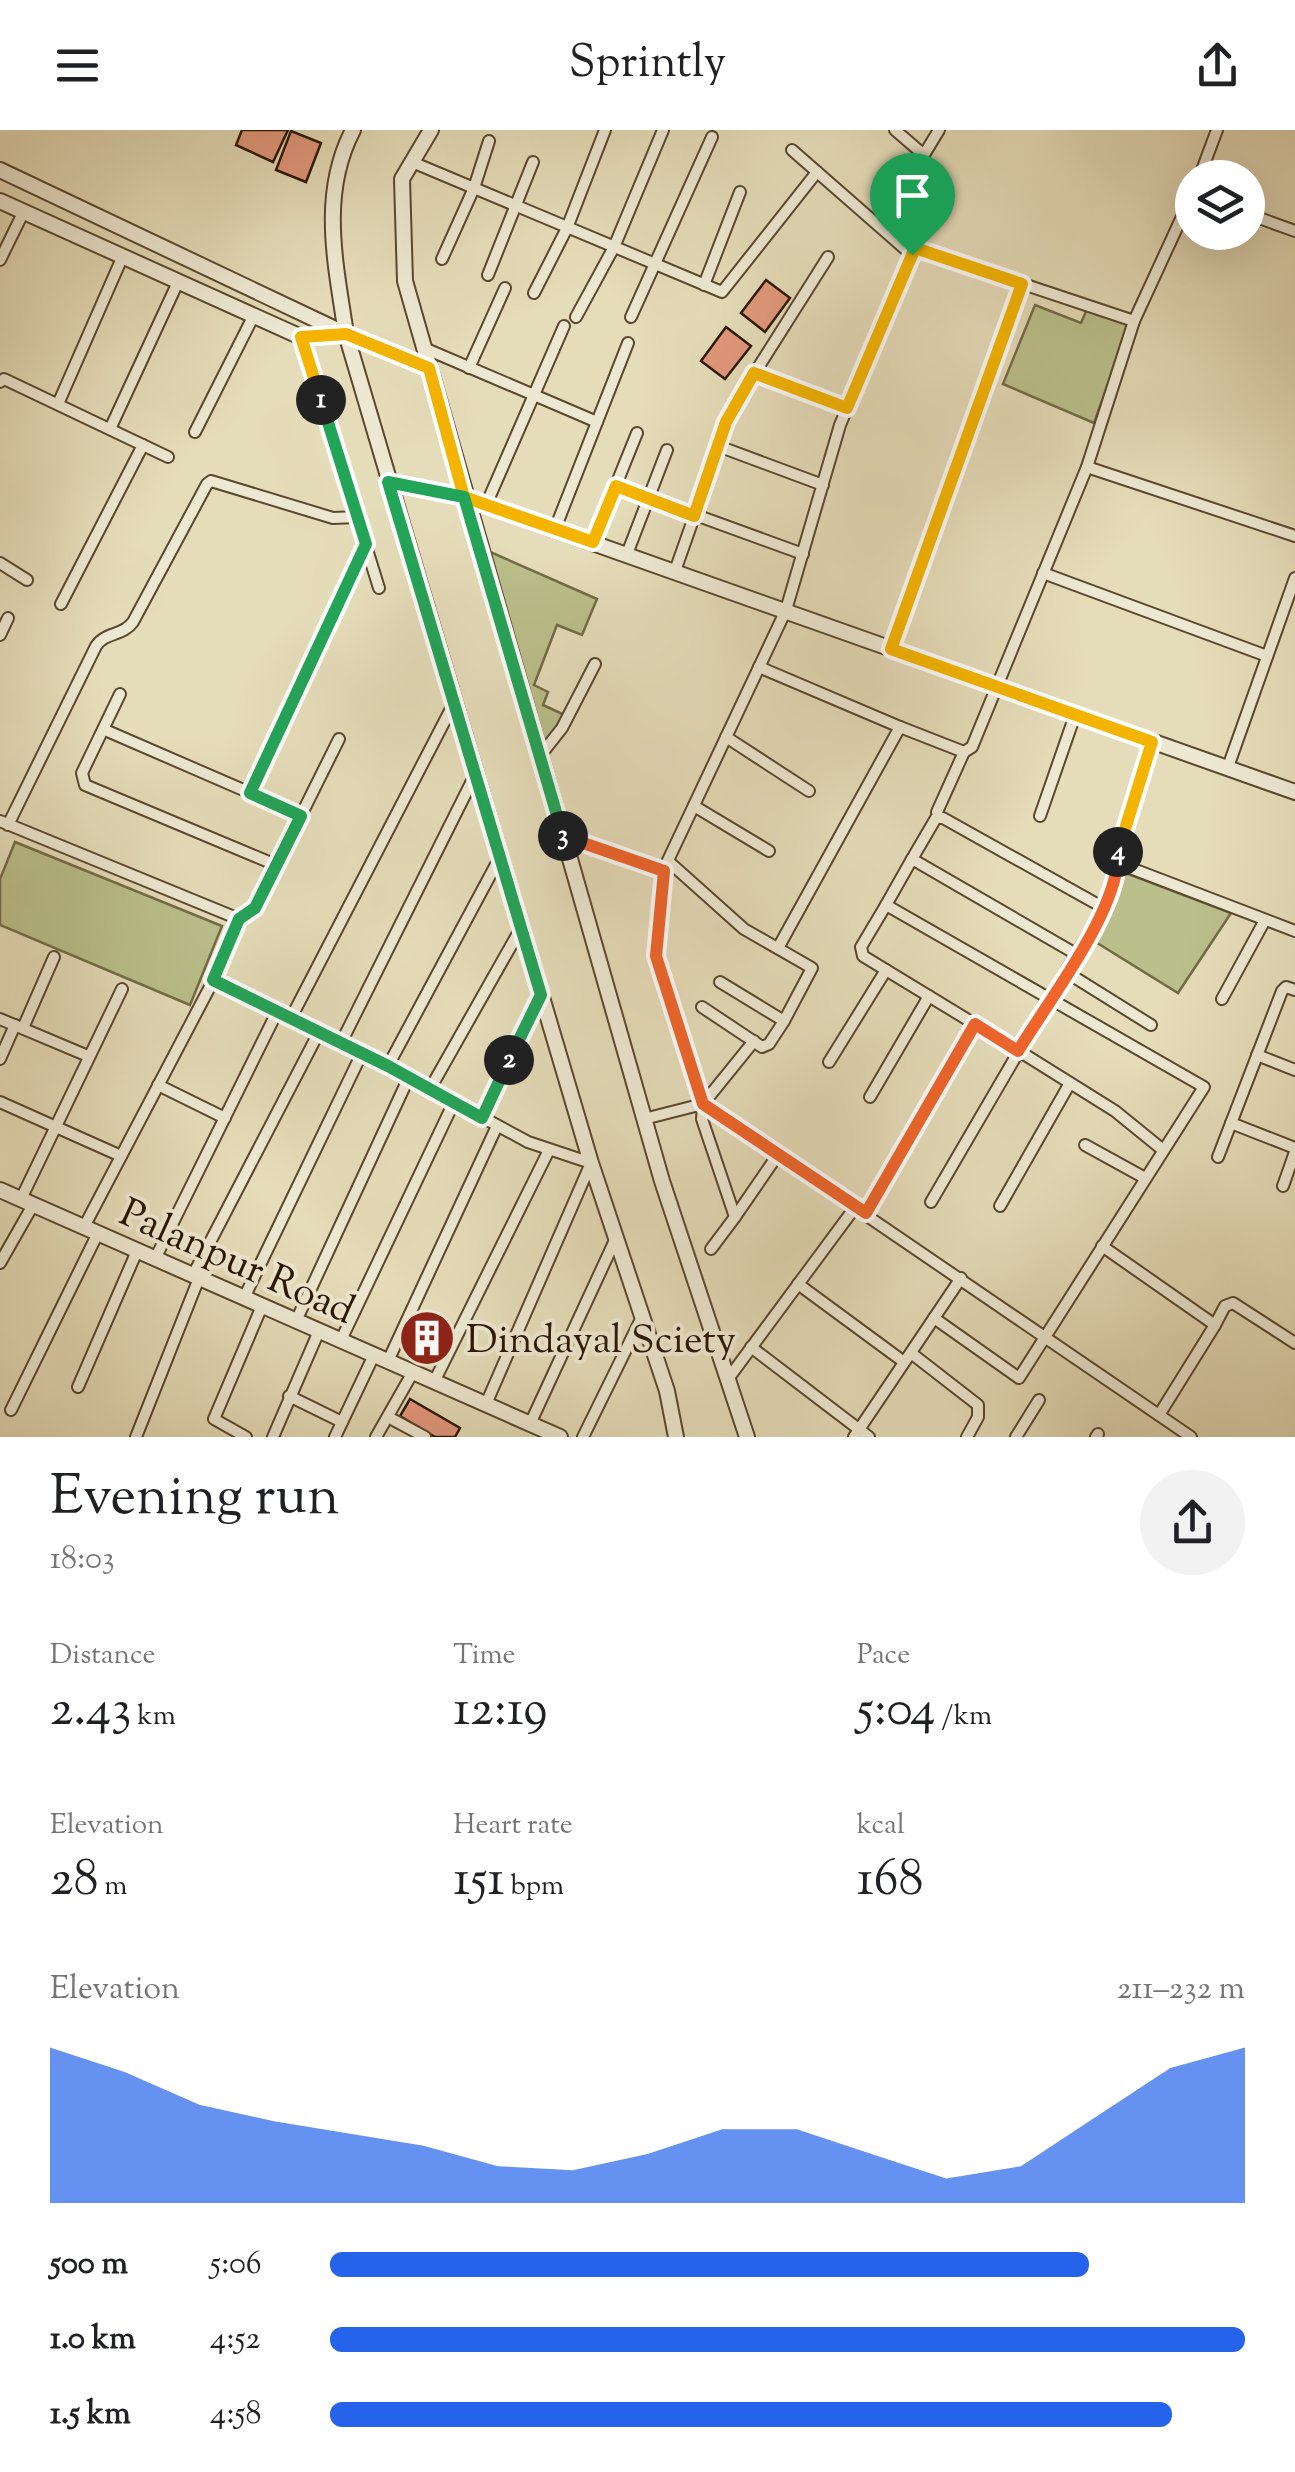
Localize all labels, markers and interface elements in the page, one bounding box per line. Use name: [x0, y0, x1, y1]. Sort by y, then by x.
text: Sprintly: [569, 33, 726, 98]
icon: menu: [50, 38, 105, 93]
icon: share: [1190, 38, 1245, 93]
pin: [870, 153, 955, 256]
map controls: [1175, 160, 1265, 250]
button: layers: [1175, 160, 1265, 250]
icon: arrive: [885, 168, 940, 223]
pin: 1: [296, 375, 346, 425]
text: 1: [316, 380, 326, 420]
pin: 3: [538, 811, 588, 861]
text: 3: [557, 816, 569, 856]
pin: 4: [1093, 827, 1143, 877]
text: 4: [1111, 832, 1125, 872]
pin: 2: [484, 1035, 534, 1085]
text: 2: [502, 1040, 516, 1080]
street label: Palanpur Road: [109, 1187, 363, 1341]
building icon: Dindayal Sciety: [397, 1308, 457, 1368]
place label: Dindayal Sciety: [466, 1314, 736, 1371]
text: Evening run: [50, 1460, 339, 1539]
button: share: [1140, 1470, 1245, 1575]
text: 18:03: [50, 1537, 115, 1583]
text: Distance: [50, 1636, 156, 1676]
text: Time: [453, 1636, 516, 1676]
text: Pace: [857, 1636, 910, 1676]
text: 2.43: [50, 1676, 131, 1748]
text: 12:19: [453, 1676, 548, 1748]
text: 5:04: [857, 1676, 935, 1748]
text: km: [131, 1697, 176, 1737]
text: /km: [935, 1697, 992, 1737]
text: Elevation: [50, 1806, 164, 1846]
text: Heart rate: [453, 1806, 573, 1846]
text: kcal: [857, 1806, 905, 1846]
text: 28: [50, 1846, 98, 1918]
text: 151: [453, 1846, 504, 1918]
text: 168: [857, 1846, 924, 1918]
text: m: [98, 1867, 128, 1907]
text: bpm: [504, 1867, 564, 1907]
text: Elevation: [50, 1967, 180, 2013]
text: 211–232 m: [1117, 1967, 1245, 2013]
text: 500 m: [50, 2242, 128, 2288]
text: 5:06: [210, 2242, 262, 2288]
text: 1.0 km: [50, 2317, 136, 2363]
text: 4:52: [210, 2317, 260, 2363]
text: 1.5 km: [50, 2392, 131, 2438]
text: 4:58: [210, 2392, 261, 2438]

